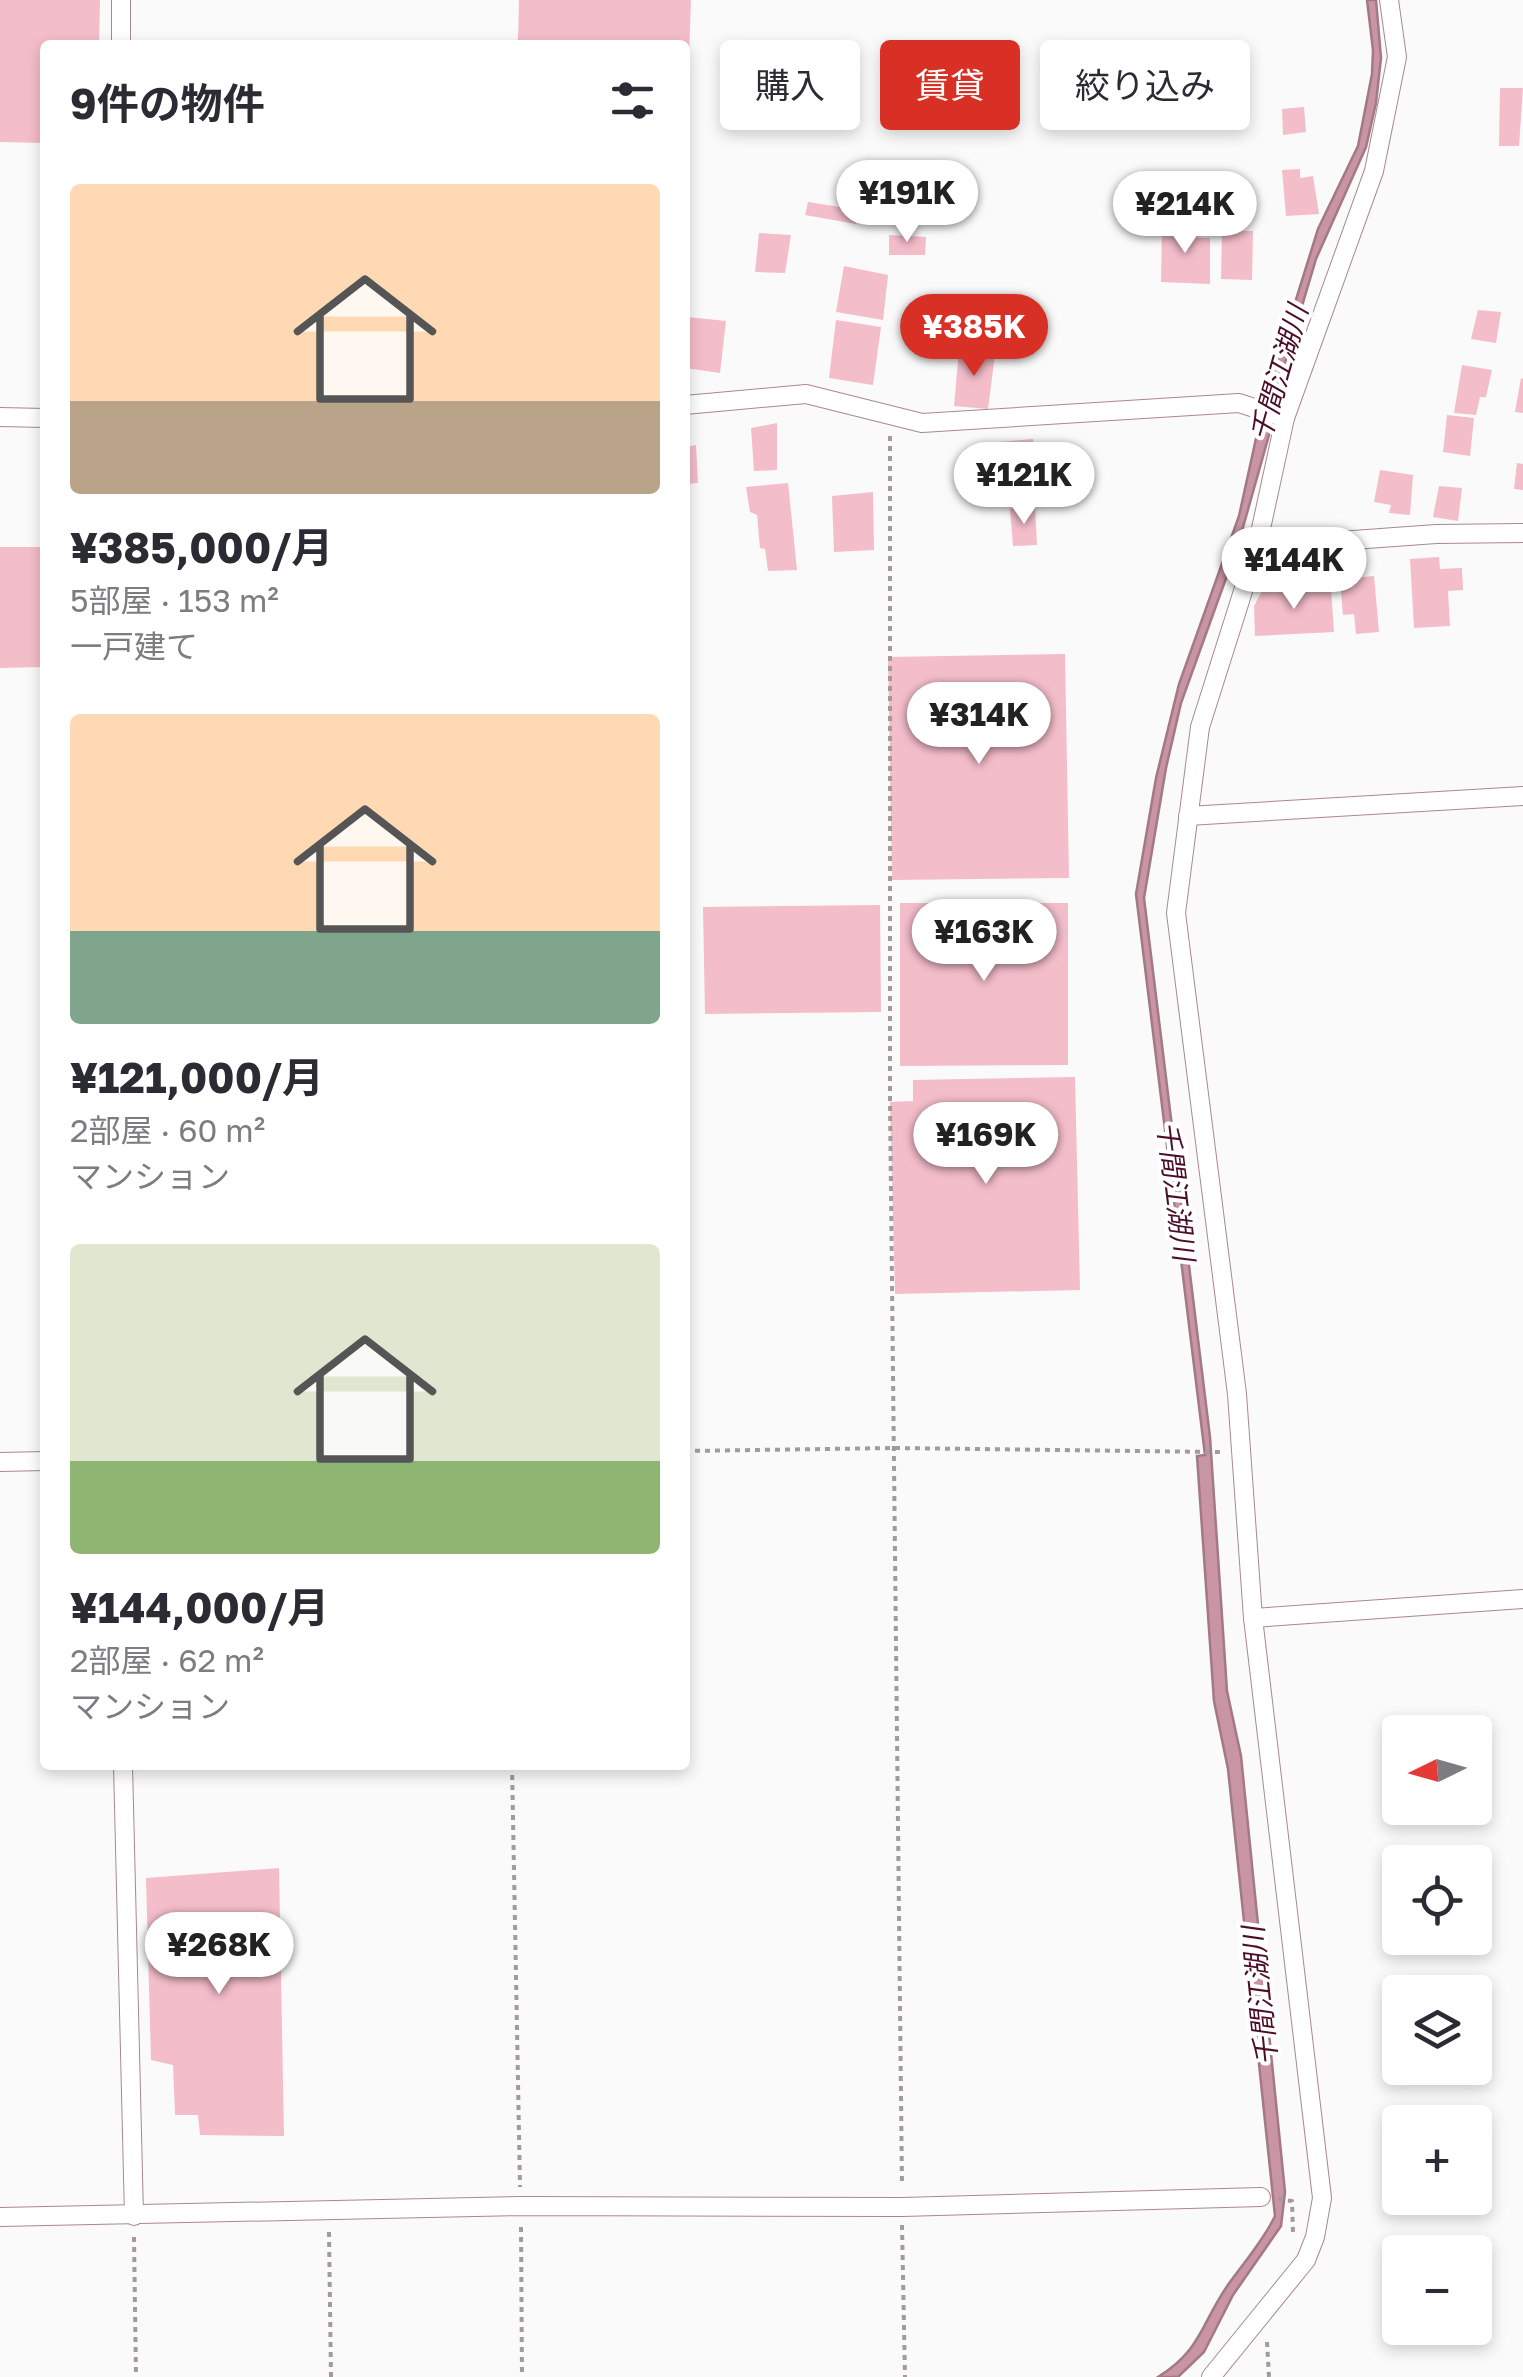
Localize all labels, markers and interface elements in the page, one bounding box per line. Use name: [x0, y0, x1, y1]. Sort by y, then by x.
chip: 購入: [720, 40, 860, 130]
chip: 賃貸: [880, 40, 1020, 130]
chip: 絞り込み: [1040, 40, 1250, 130]
icon: filters: [605, 73, 660, 128]
text: 9件の物件: [70, 78, 265, 128]
pin: ¥191K: [837, 160, 977, 245]
pin: ¥214K: [1115, 171, 1255, 256]
text: ¥191K: [858, 173, 956, 211]
text: ¥214K: [1135, 184, 1235, 222]
icon: home: [275, 249, 455, 429]
pin: ¥385K: [904, 294, 1044, 379]
water label: 千間江湖川: [1243, 298, 1314, 445]
text: ¥385K: [922, 307, 1026, 345]
pin: ¥121K: [954, 442, 1094, 527]
text: ¥121K: [976, 455, 1072, 493]
text: ¥385,000/月: [70, 522, 333, 572]
pin: ¥144K: [1224, 527, 1364, 612]
text: ¥144K: [1244, 540, 1344, 578]
text: 5部屋 · 153 m²: [70, 581, 279, 619]
text: 一戸建て: [70, 627, 198, 665]
pin: ¥314K: [909, 682, 1049, 767]
text: ¥314K: [929, 695, 1029, 733]
icon: home: [275, 779, 455, 959]
pin: ¥163K: [914, 899, 1054, 984]
text: ¥163K: [934, 912, 1034, 950]
text: ¥121,000/月: [70, 1052, 324, 1102]
pin: ¥169K: [916, 1102, 1056, 1187]
text: 2部屋 · 60 m²: [70, 1111, 265, 1149]
text: ¥169K: [935, 1115, 1037, 1153]
water label: 千間江湖川: [1152, 1119, 1202, 1265]
text: マンション: [70, 1157, 230, 1195]
icon: home: [275, 1309, 455, 1489]
text: ¥144,000/月: [70, 1582, 329, 1632]
text: 2部屋 · 62 m²: [70, 1641, 264, 1679]
text: マンション: [70, 1687, 230, 1725]
north arrow: [1382, 1715, 1492, 1825]
map controls: [1382, 1715, 1492, 2345]
button: locate: [1382, 1845, 1492, 1955]
pin: ¥268K: [149, 1912, 289, 1997]
water label: 千間江湖川: [1235, 1922, 1283, 2067]
text: ¥268K: [167, 1925, 271, 1963]
button: layers: [1382, 1975, 1492, 2085]
button: +: [1382, 2105, 1492, 2215]
button: −: [1382, 2235, 1492, 2345]

